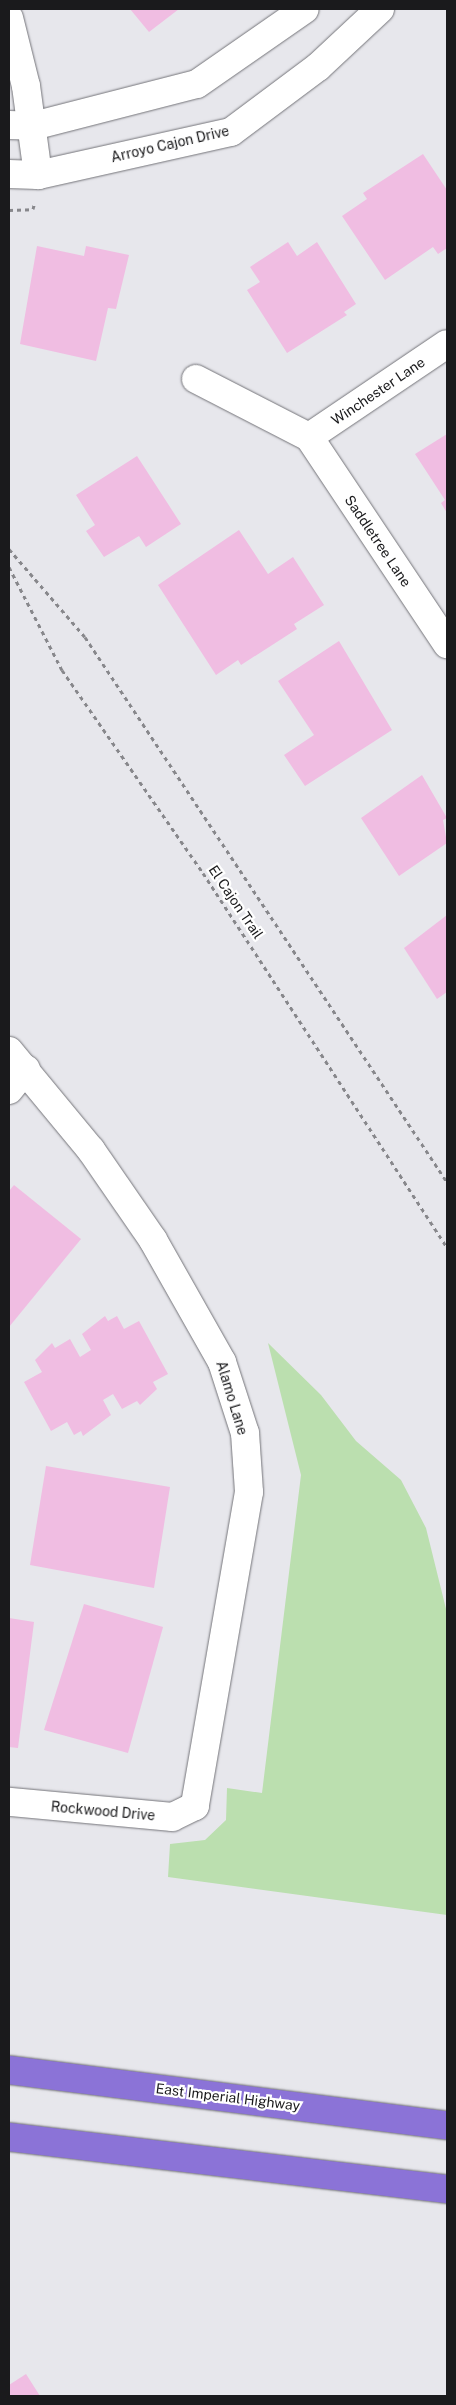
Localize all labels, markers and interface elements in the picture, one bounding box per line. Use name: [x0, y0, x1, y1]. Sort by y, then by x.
street label: Arroyo Cajon Drive: [109, 122, 231, 166]
street label: Winchester Lane: [328, 354, 428, 428]
street label: Saddletree Lane: [341, 492, 415, 590]
street label: El Cajon Trail: [205, 862, 267, 942]
street label: Alamo Lane: [213, 1359, 251, 1437]
street label: Rockwood Drive: [50, 1798, 156, 1824]
street label: East Imperial Highway: [155, 2080, 301, 2114]

